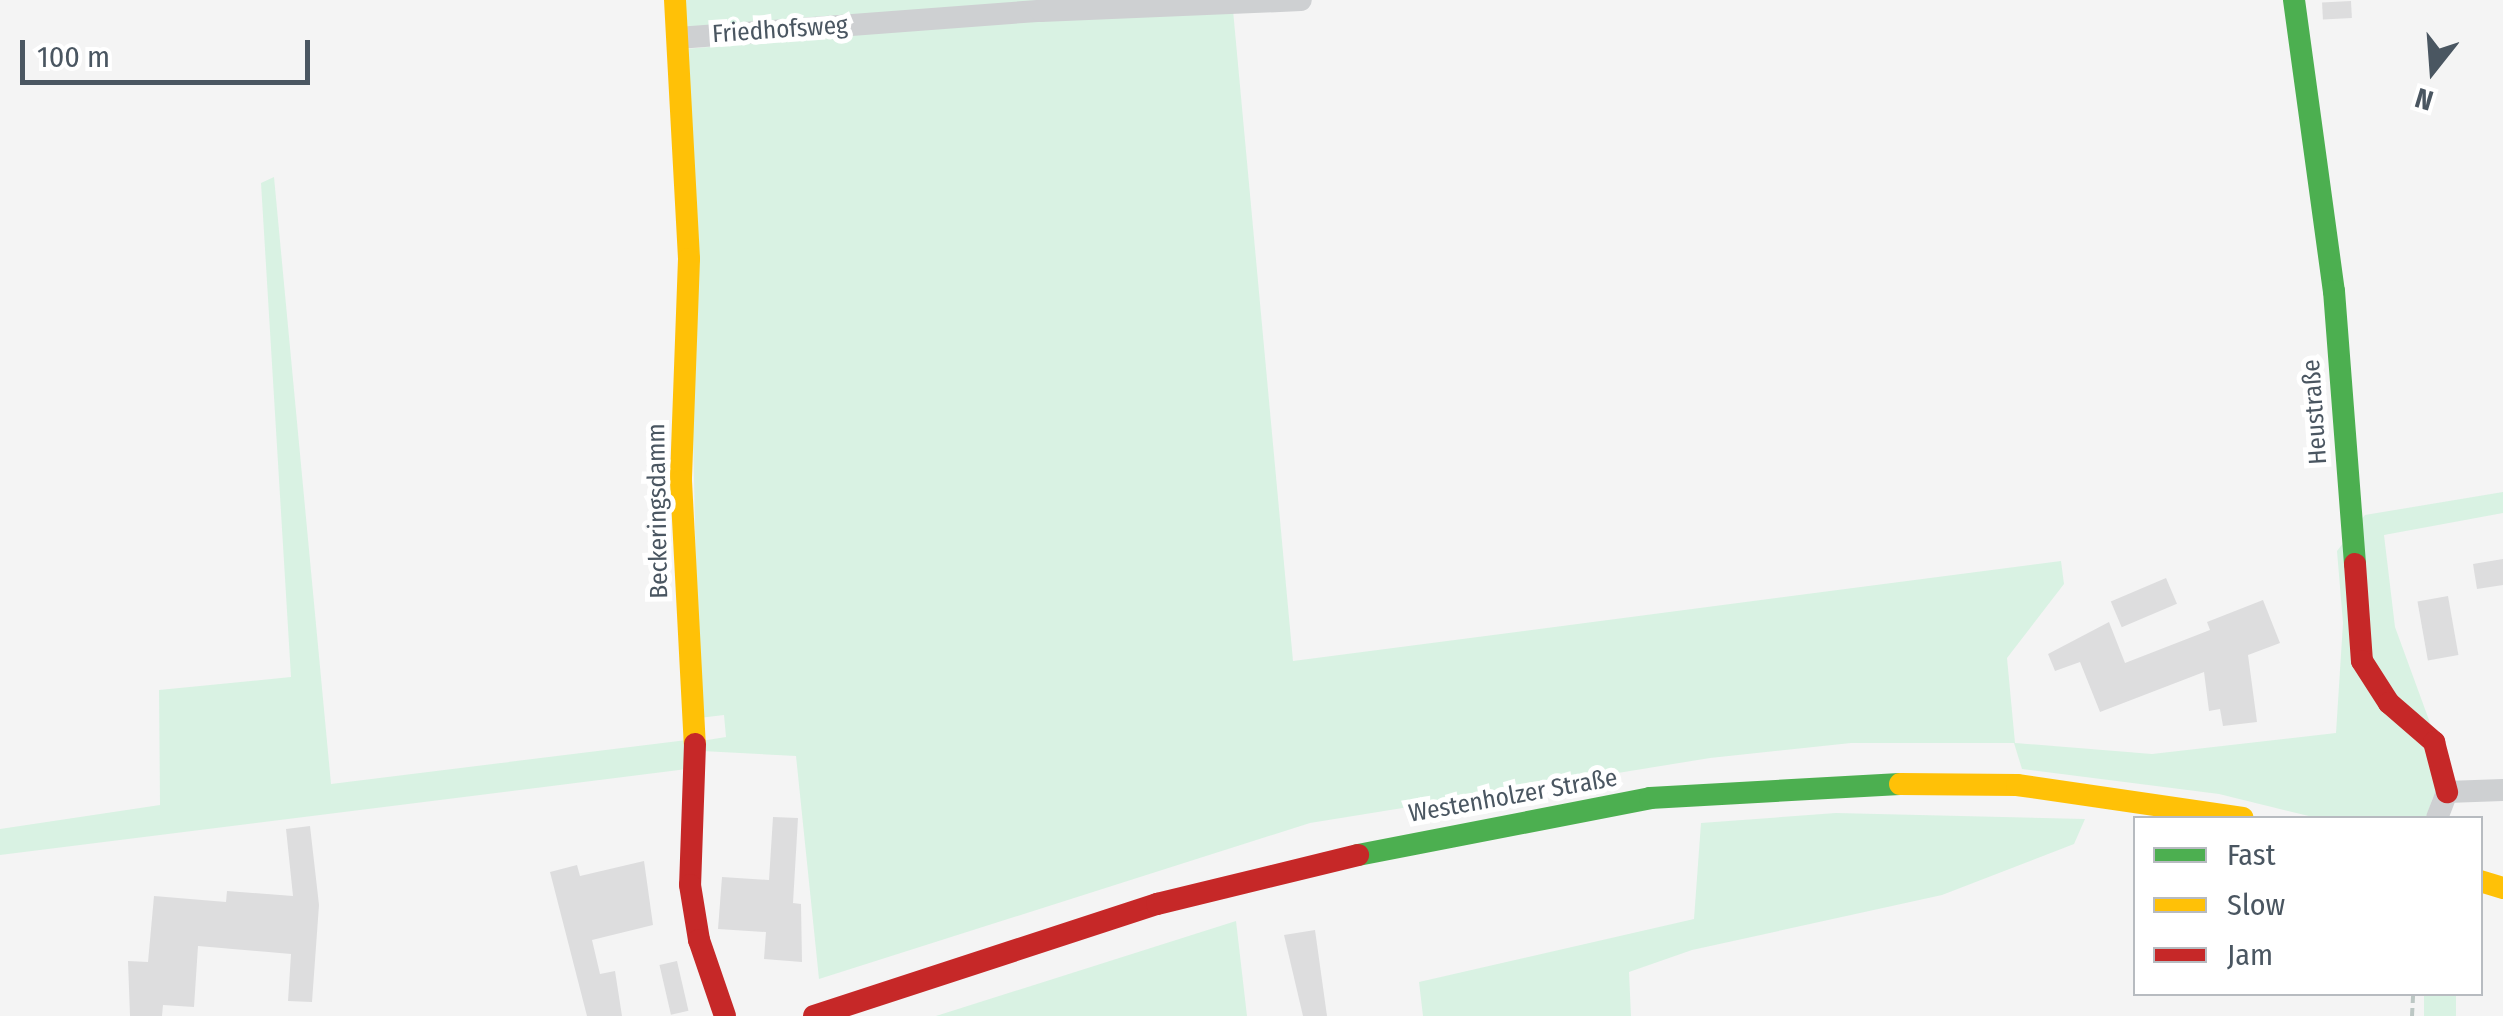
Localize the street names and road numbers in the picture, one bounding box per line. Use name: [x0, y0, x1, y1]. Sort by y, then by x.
street label: Friedhofsweg: [711, 10, 849, 50]
street label: Heustraße: [2296, 358, 2334, 466]
street label: Beckeringsdamm: [641, 423, 675, 599]
street label: Westenholzer Straße: [1406, 763, 1620, 829]

